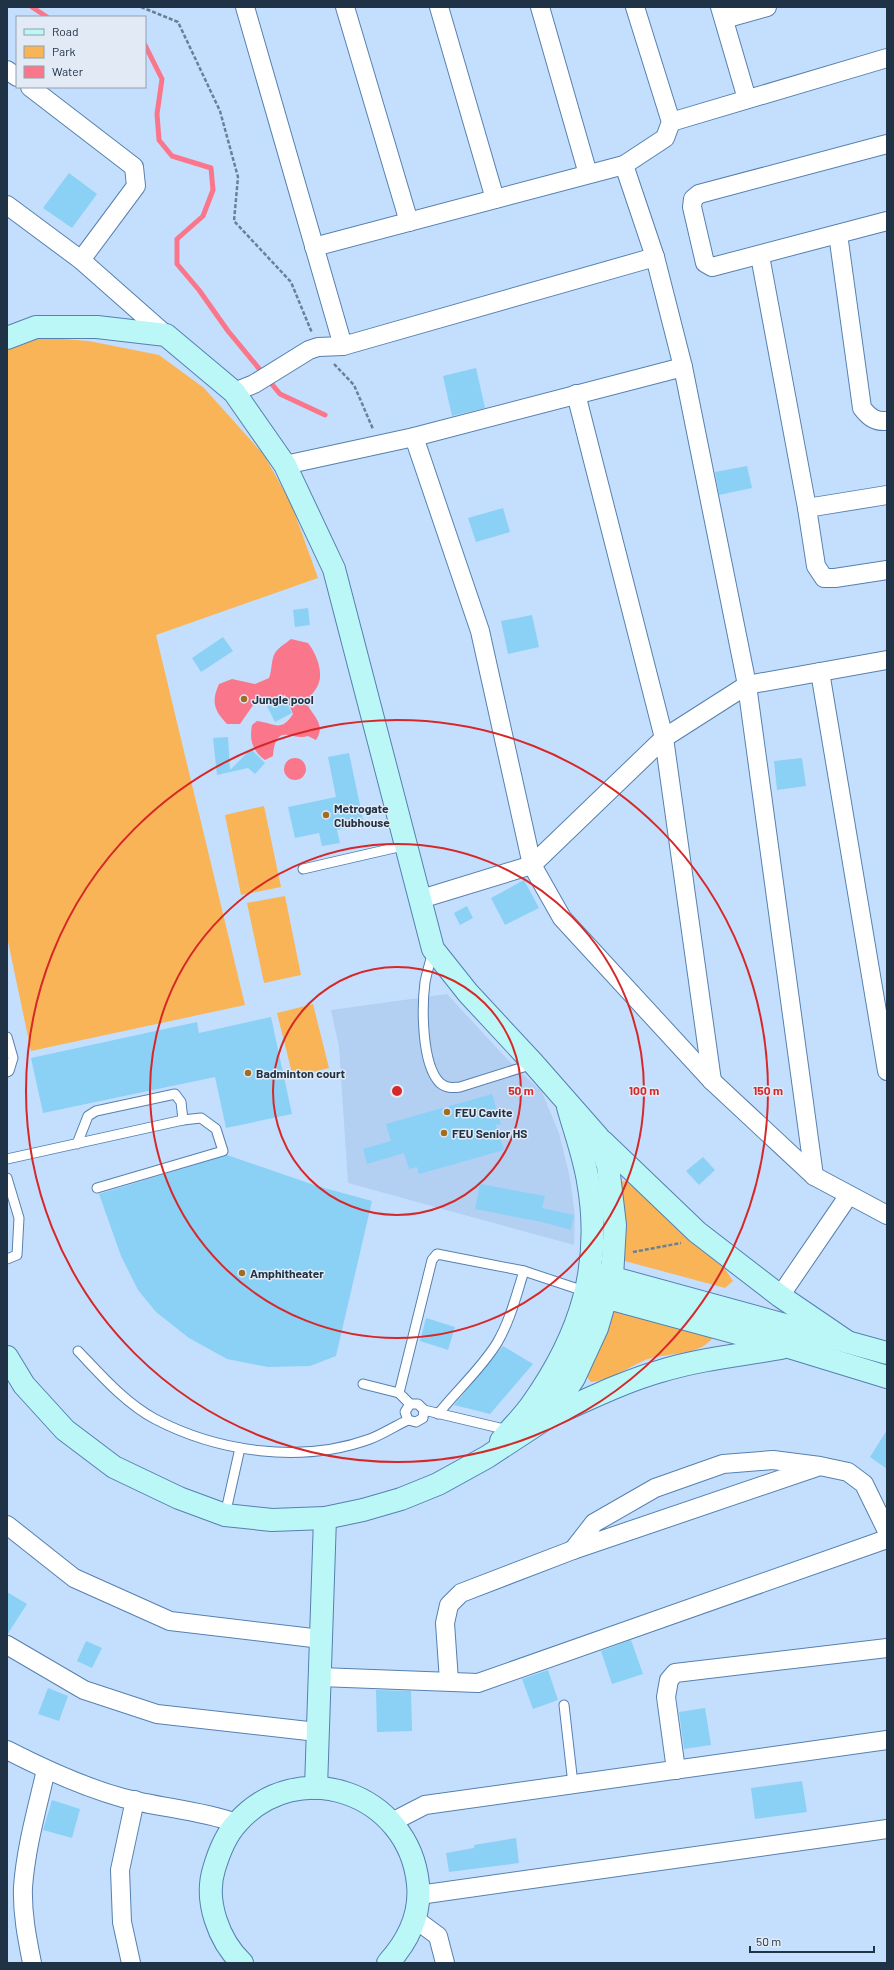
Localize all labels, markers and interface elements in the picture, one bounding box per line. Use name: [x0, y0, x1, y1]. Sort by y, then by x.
legend: [16, 16, 146, 88]
text: Road: [52, 24, 79, 38]
text: Park: [52, 44, 76, 58]
text: Water: [52, 64, 84, 78]
place label: Jungle pool: [252, 692, 314, 706]
marker: Jungle pool: [239, 694, 249, 704]
place label: Metrogate Clubhouse: [334, 801, 390, 829]
marker: Metrogate Clubhouse: [321, 810, 331, 820]
place label: Badminton court: [256, 1066, 346, 1080]
marker: Badminton court: [243, 1068, 253, 1078]
text: 50 m: [508, 1083, 534, 1097]
text: 100 m: [629, 1083, 659, 1097]
text: 150 m: [753, 1083, 783, 1097]
centre of rings: [390, 1084, 404, 1098]
place label: FEU Cavite: [455, 1105, 513, 1119]
marker: FEU Cavite: [442, 1107, 452, 1117]
place label: FEU Senior HS: [452, 1126, 527, 1140]
marker: FEU Senior HS: [439, 1128, 449, 1138]
place label: Amphitheater: [250, 1266, 324, 1280]
marker: Amphitheater: [237, 1268, 247, 1278]
scale bar: [750, 1928, 874, 1954]
text: 50 m: [756, 1934, 781, 1948]

